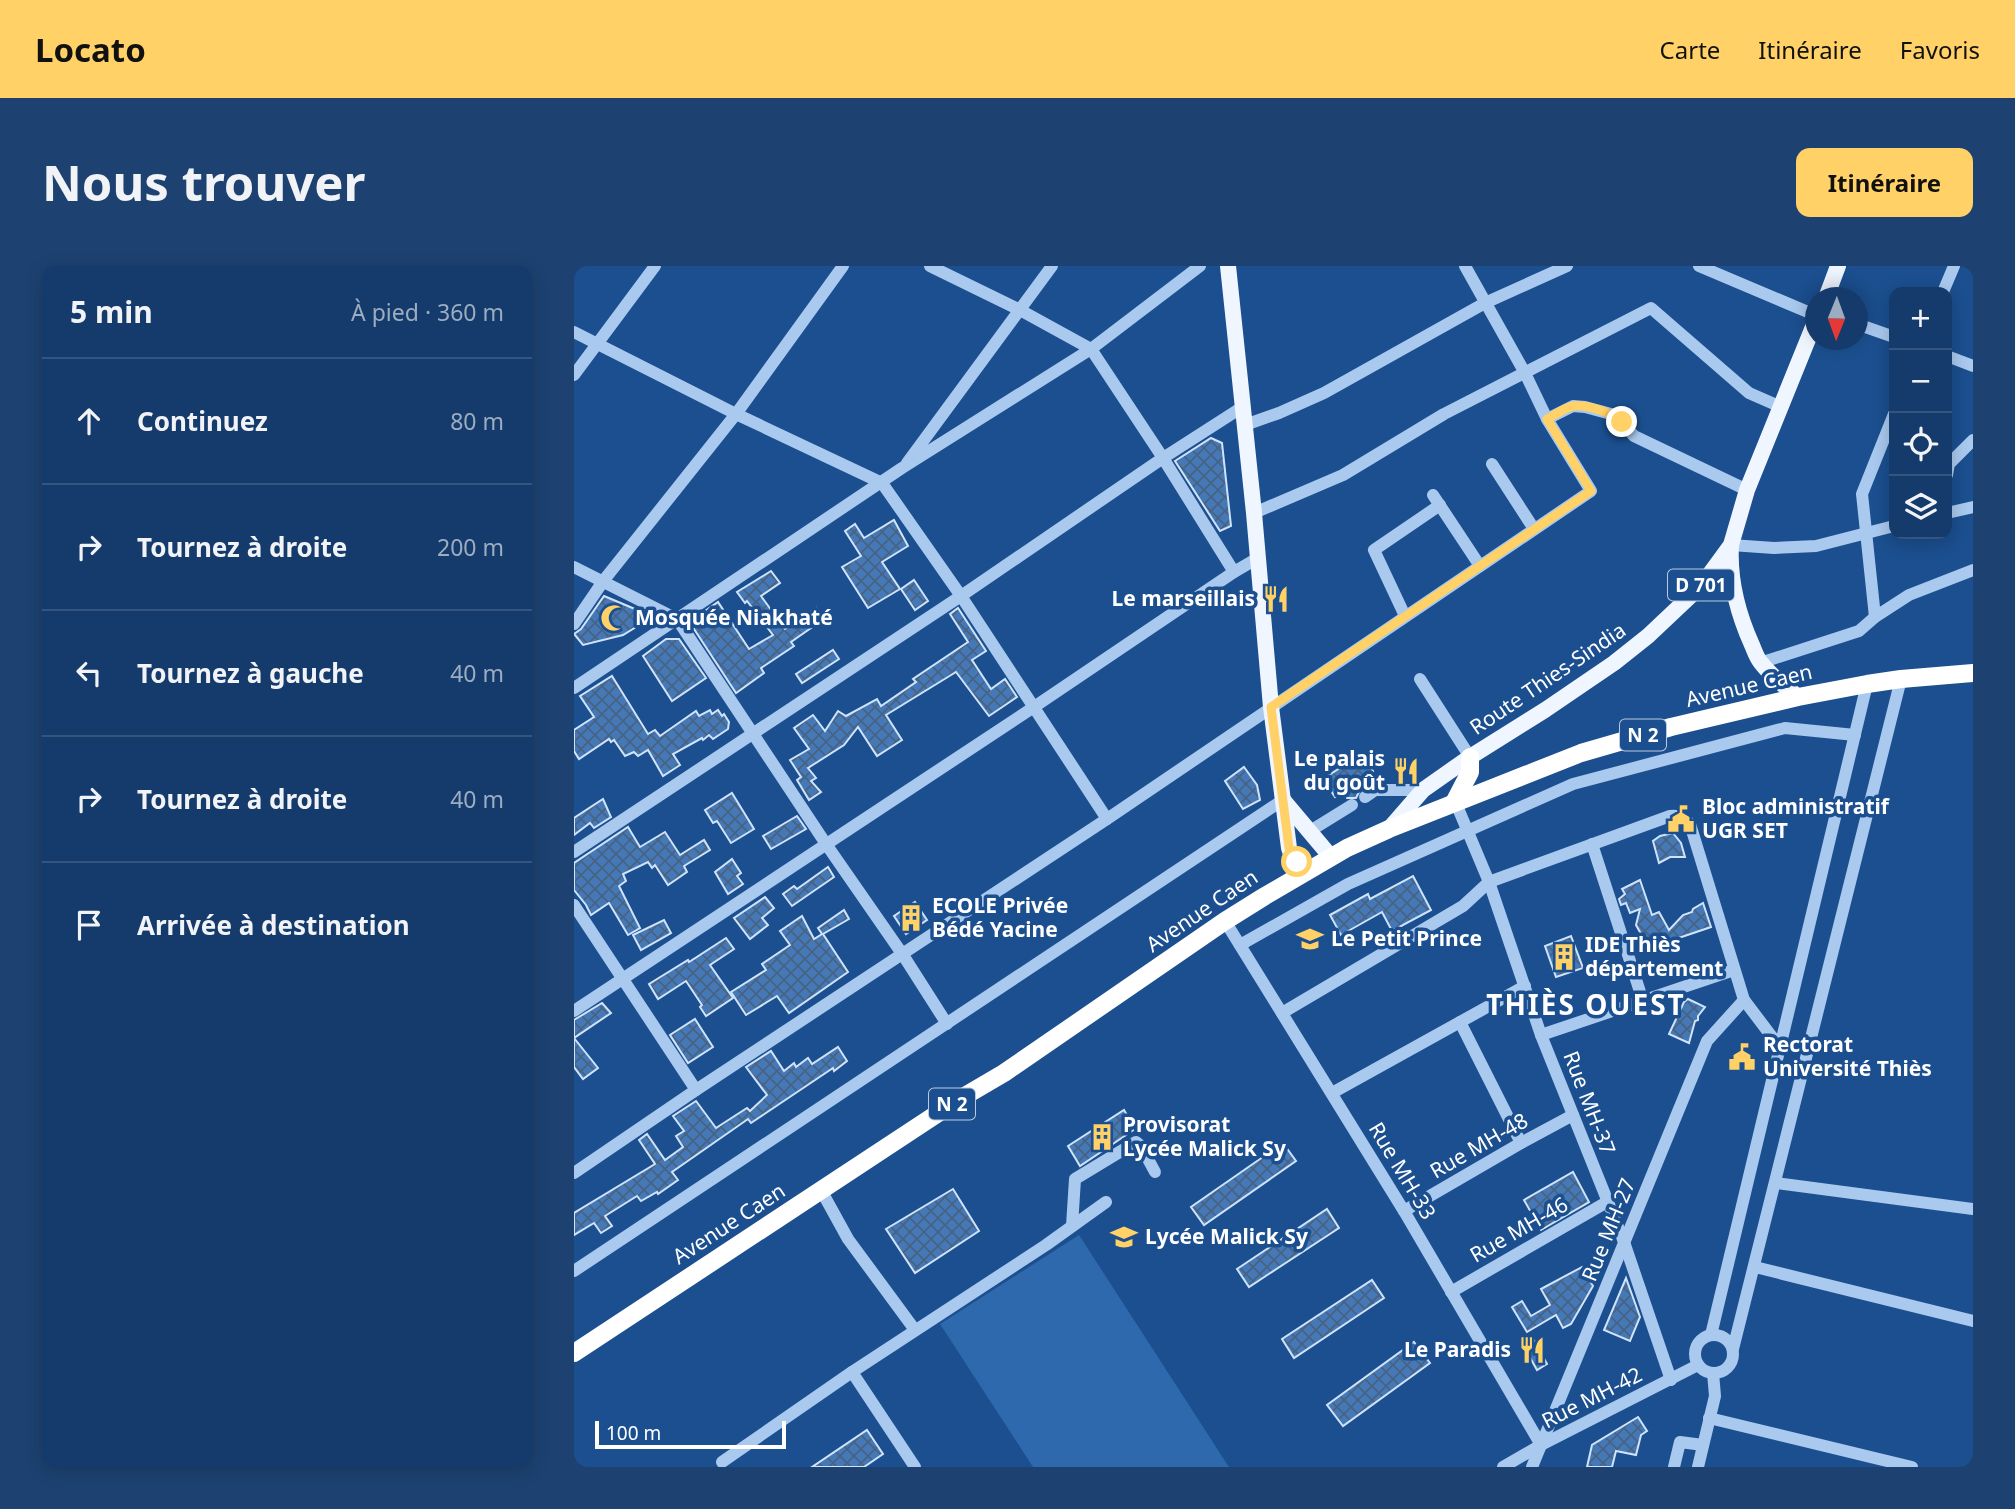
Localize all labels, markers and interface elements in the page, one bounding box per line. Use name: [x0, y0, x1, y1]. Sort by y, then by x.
text: Locato: [35, 27, 146, 72]
text: Carte: [1660, 33, 1720, 66]
text: Itinéraire: [1758, 33, 1862, 66]
text: Favoris: [1900, 33, 1980, 66]
button: Itinéraire: [1796, 148, 1973, 217]
text: Nous trouver: [42, 149, 365, 215]
north arrow: [1805, 287, 1868, 350]
map controls: [1889, 287, 1952, 539]
button: +: [1889, 287, 1952, 350]
text: 5 min: [70, 291, 153, 332]
text: À pied · 360 m: [351, 296, 504, 328]
button: −: [1889, 350, 1952, 413]
icon: ahead: [70, 402, 108, 440]
text: Continuez: [137, 403, 268, 439]
text: 80 m: [450, 405, 504, 437]
route end: [1606, 406, 1637, 437]
button: locate: [1889, 413, 1952, 476]
button: layers: [1889, 476, 1952, 539]
icon: right: [70, 528, 108, 566]
text: Tournez à droite: [137, 529, 347, 565]
text: 200 m: [437, 531, 504, 563]
road number: D 701: [1668, 570, 1734, 600]
place label: Le marseillais: [1112, 584, 1255, 612]
restaurant icon: Le marseillais: [1261, 584, 1291, 614]
mosque icon: Mosquée Niakhaté: [599, 603, 629, 633]
place label: Mosquée Niakhaté: [635, 603, 833, 631]
street label: Route Thies-Sindia: [1464, 616, 1631, 741]
icon: left: [70, 654, 108, 692]
text: Tournez à gauche: [137, 655, 364, 691]
text: 40 m: [450, 657, 504, 689]
street label: Avenue Caen: [1683, 657, 1815, 713]
road number: N 2: [1620, 720, 1666, 750]
place label: Le palais du goût: [1294, 744, 1385, 796]
restaurant icon: Le palais du goût: [1391, 756, 1421, 786]
icon: right: [70, 780, 108, 818]
text: Tournez à droite: [137, 781, 347, 817]
text: 40 m: [450, 783, 504, 815]
place label: Bloc administratif UGR SET: [1702, 792, 1891, 844]
public building icon: Bloc administratif UGR SET: [1666, 804, 1696, 834]
route start: [1281, 846, 1312, 877]
street label: Avenue Caen: [1140, 862, 1263, 958]
place label: ECOLE Privée Bédé Yacine: [932, 891, 1068, 943]
building icon: ECOLE Privée Bédé Yacine: [896, 903, 926, 933]
icon: arrive: [70, 906, 108, 944]
text: Arrivée à destination: [137, 907, 410, 943]
school or university icon: Le Petit Prince: [1295, 924, 1325, 954]
place label: Le Petit Prince: [1331, 924, 1482, 952]
place label: IDE Thiès département: [1585, 930, 1723, 982]
building icon: IDE Thiès département: [1549, 942, 1579, 972]
district label: THIÈS OUEST: [1486, 985, 1686, 1023]
place label: Rectorat Université Thiès: [1763, 1030, 1932, 1082]
public building icon: Rectorat Université Thiès: [1727, 1042, 1757, 1072]
street label: Rue MH-37: [1557, 1047, 1622, 1158]
road number: N 2: [929, 1088, 975, 1119]
street label: Rue MH-48: [1424, 1106, 1533, 1184]
place label: Provisorat Lycée Malick Sy: [1123, 1110, 1286, 1162]
street label: Rue MH-33: [1363, 1117, 1443, 1224]
building icon: Provisorat Lycée Malick Sy: [1087, 1122, 1117, 1152]
street label: Rue MH-27: [1575, 1174, 1641, 1285]
street label: Avenue Caen: [667, 1176, 790, 1270]
street label: Rue MH-46: [1464, 1190, 1573, 1268]
school or university icon: Lycée Malick Sy: [1109, 1222, 1139, 1252]
place label: Lycée Malick Sy: [1145, 1222, 1308, 1250]
place label: Le Paradis: [1404, 1335, 1511, 1363]
restaurant icon: Le Paradis: [1517, 1335, 1547, 1365]
street label: Rue MH-42: [1537, 1360, 1646, 1434]
scale bar: [595, 1418, 786, 1450]
text: 100 m: [606, 1420, 661, 1446]

